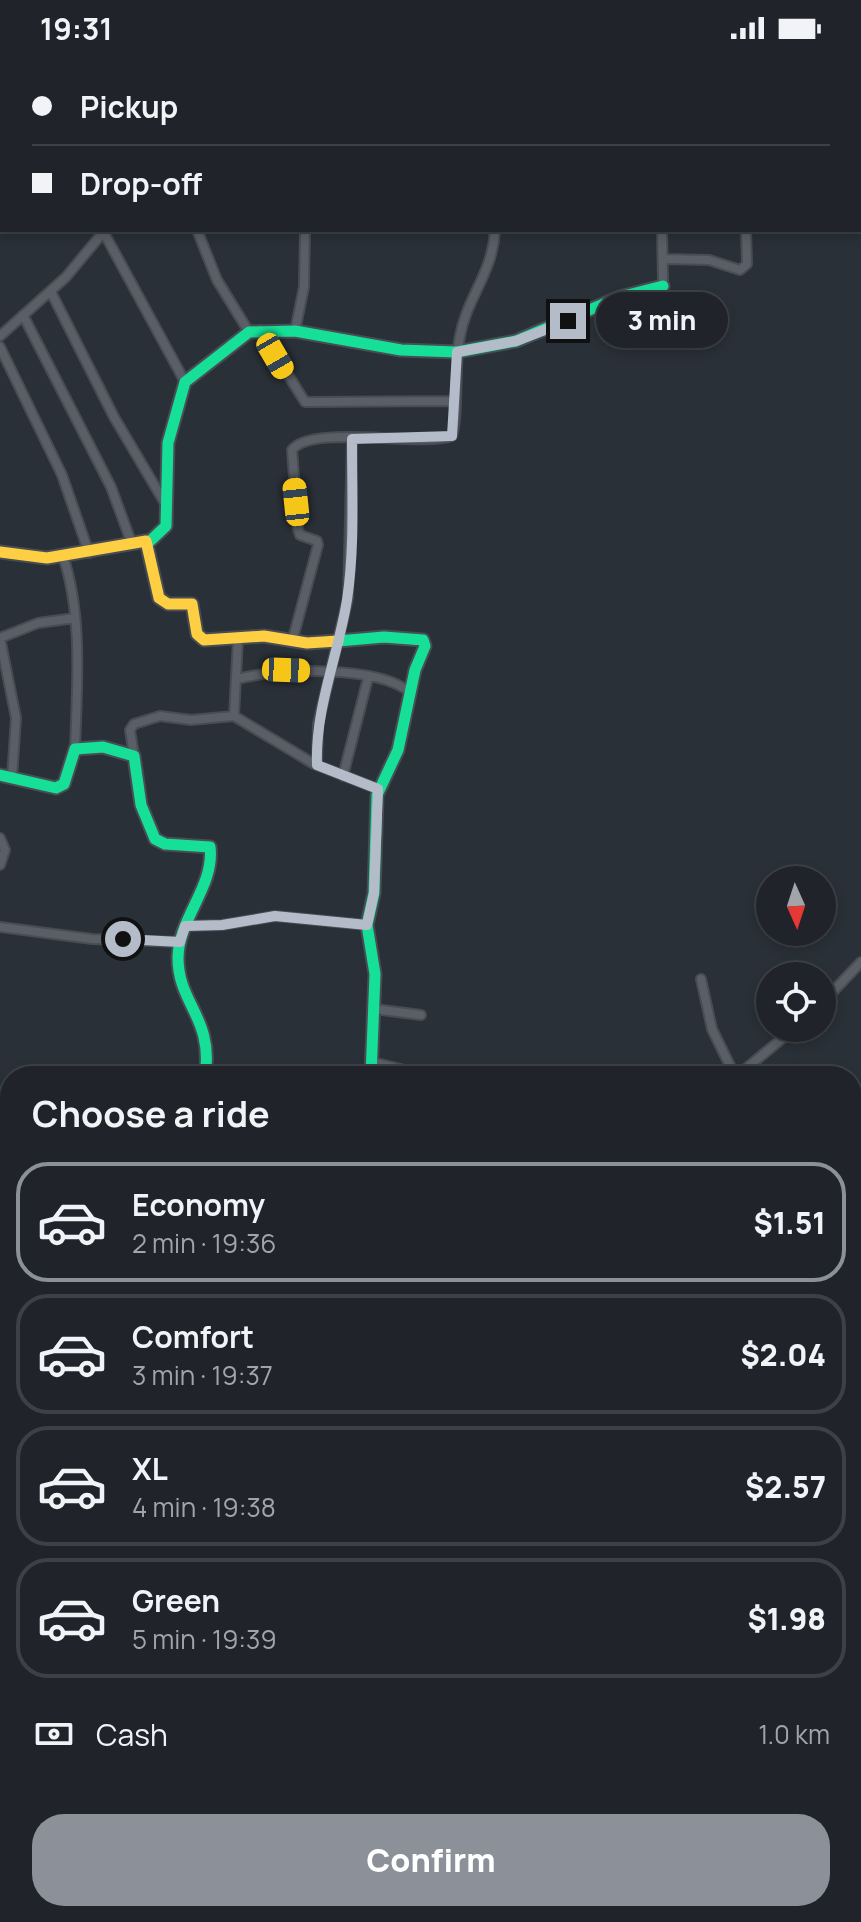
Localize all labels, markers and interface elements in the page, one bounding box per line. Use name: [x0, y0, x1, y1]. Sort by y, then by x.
text: 19:31: [40, 8, 113, 49]
text: Pickup: [80, 86, 178, 127]
text: Drop-off: [80, 163, 202, 204]
callout: 3 min: [596, 293, 728, 349]
text: 3 min: [628, 302, 696, 338]
route end: [550, 303, 586, 339]
car: [253, 329, 297, 383]
car: [282, 477, 310, 527]
car: [262, 657, 310, 683]
north arrow: [756, 866, 836, 946]
map controls: [756, 866, 836, 1042]
route start: [105, 921, 141, 957]
button: locate: [756, 962, 836, 1042]
text: Choose a ride: [32, 1089, 270, 1138]
text: Economy: [132, 1184, 265, 1225]
icon: car: [36, 1186, 108, 1258]
text: $1.51: [753, 1202, 826, 1243]
text: 2 min · 19:36: [132, 1225, 276, 1261]
text: Comfort: [132, 1316, 254, 1357]
icon: car: [36, 1318, 108, 1390]
text: $2.04: [740, 1334, 826, 1375]
text: 3 min · 19:37: [132, 1357, 273, 1393]
text: XL: [132, 1448, 168, 1489]
icon: car: [36, 1450, 108, 1522]
text: $2.57: [745, 1466, 826, 1507]
text: 4 min · 19:38: [132, 1489, 276, 1525]
text: Green: [132, 1580, 220, 1621]
icon: car: [36, 1582, 108, 1654]
text: $1.98: [747, 1598, 826, 1639]
text: 5 min · 19:39: [132, 1621, 277, 1657]
icon: cash: [32, 1712, 76, 1756]
text: Cash: [96, 1714, 168, 1755]
text: 1.0 km: [758, 1716, 830, 1752]
button: Confirm: [32, 1814, 830, 1906]

